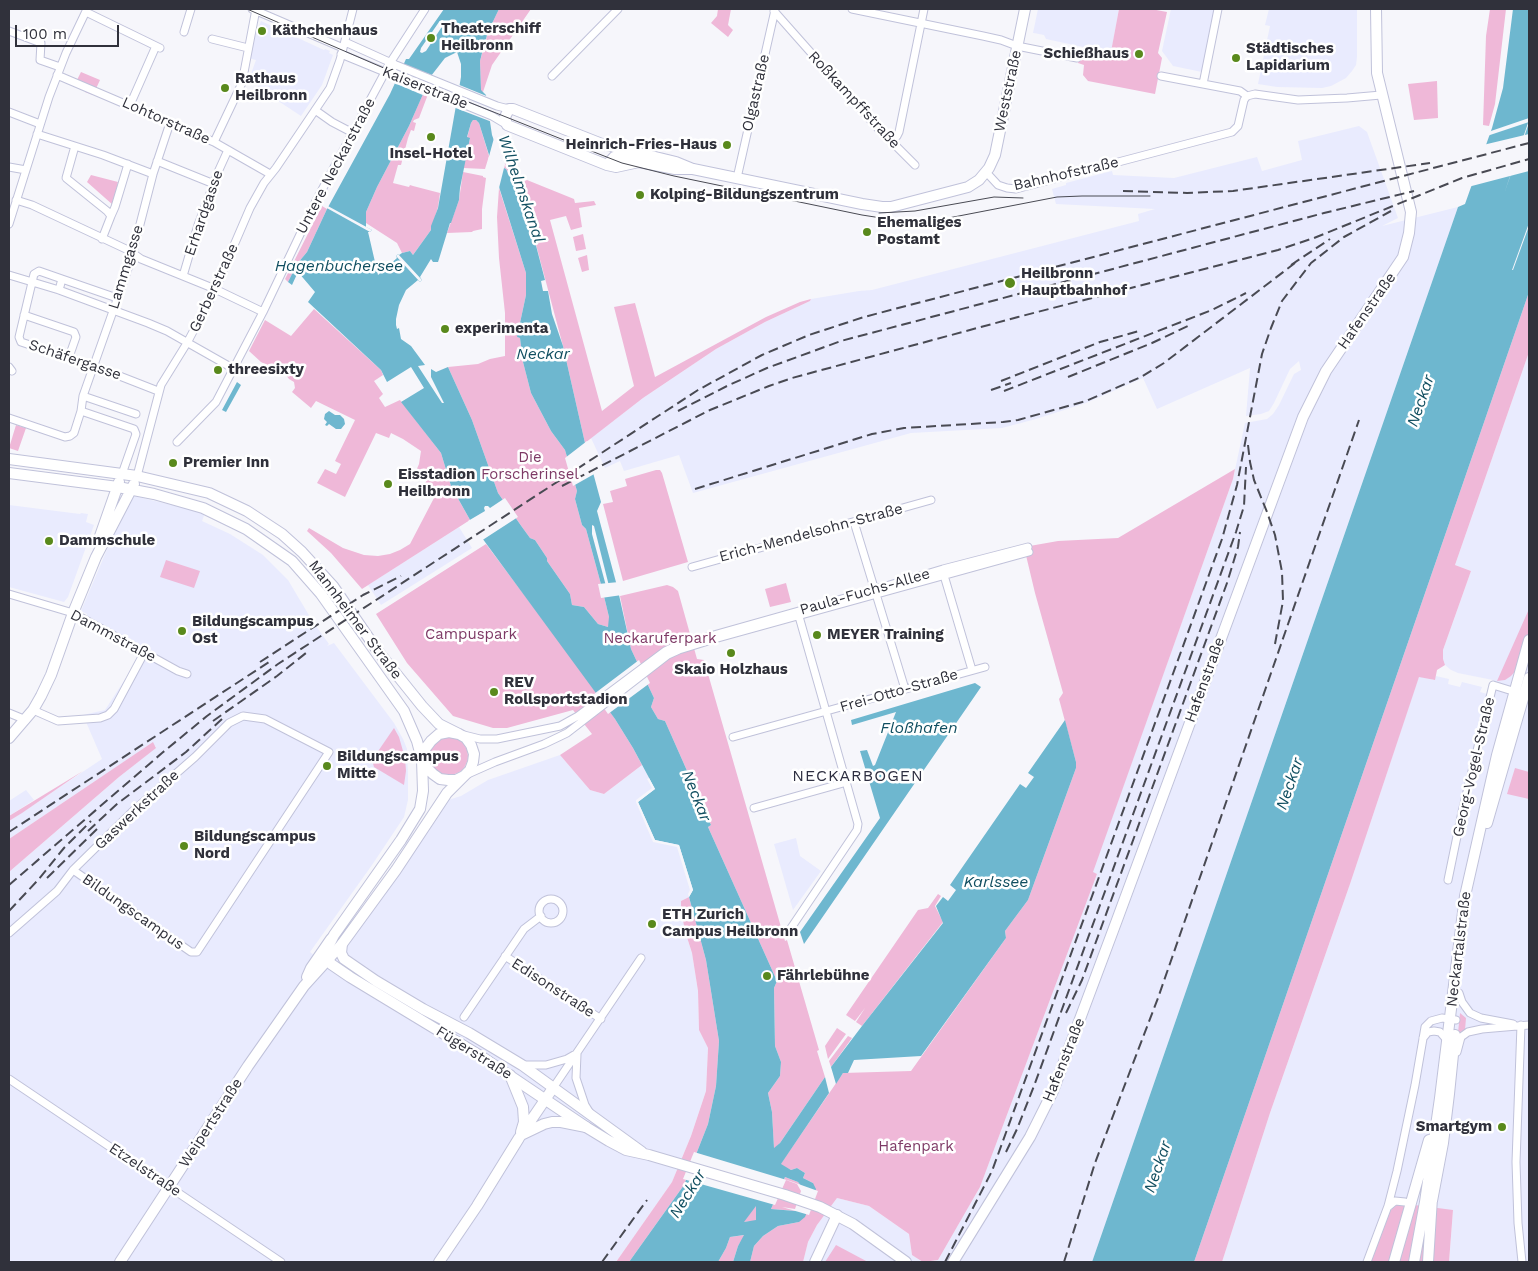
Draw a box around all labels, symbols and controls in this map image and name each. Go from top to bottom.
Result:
scale bar [18,15,121,47]
place label: Theaterschiff Heilbronn [441,20,541,55]
place label: Käthchenhaus [272,22,378,40]
text: 100 m [23,25,67,43]
marker: Käthchenhaus [256,25,268,37]
marker: Theaterschiff Heilbronn [425,32,437,44]
place label: Städtisches Lapidarium [1246,40,1334,75]
place label: Schießhaus [1044,45,1129,63]
street label: Roßkampffstraße [804,48,904,152]
street label: Weststraße [991,48,1025,134]
marker: Schießhaus [1133,48,1145,60]
marker: Städtisches Lapidarium [1230,52,1242,64]
street label: Olgastraße [738,53,774,133]
street label: Kaiserstraße [379,63,471,113]
place label: Rathaus Heilbronn [235,70,307,105]
marker: Rathaus Heilbronn [219,82,231,94]
street label: Lohtorstraße [119,94,213,148]
street label: Untere Neckarstraße [293,95,379,237]
marker: Insel-Hotel [425,131,437,143]
water label: Wilhelmskanal [494,132,548,246]
place label: Heinrich-Fries-Haus [566,136,717,154]
marker: Heinrich-Fries-Haus [721,139,733,151]
place label: Insel-Hotel [389,145,473,163]
street label: Bahnhofstraße [1012,153,1120,195]
street label: Erhardgasse [181,168,227,258]
place label: Kolping-Bildungszentrum [650,186,839,204]
marker: Kolping-Bildungszentrum [634,189,646,201]
place label: Ehemaliges Postamt [877,214,962,249]
street label: Lammgasse [105,223,147,311]
marker: Ehemaliges Postamt [861,226,873,238]
street label: Gerberstraße [186,241,242,335]
water label: Hagenbuchersee [275,256,403,276]
place label: Heilbronn Hauptbahnhof [1021,265,1127,300]
street label: Hafenstraße [1334,269,1400,353]
marker: Heilbronn Hauptbahnhof [1003,276,1017,290]
place label: experimenta [455,320,548,338]
marker: experimenta [439,323,451,335]
street label: Schäfergasse [26,336,124,384]
water label: Neckar [516,344,570,364]
place label: threesixty [228,361,304,379]
marker: threesixty [212,364,224,376]
water label: Neckar [1403,373,1439,429]
park label: Die Forscherinsel [481,449,579,484]
place label: Premier Inn [183,454,269,472]
marker: Premier Inn [167,457,179,469]
place label: Eisstadion Heilbronn [398,466,475,501]
marker: Eisstadion Heilbronn [382,478,394,490]
street label: Erich-Mendelsohn-Straße [717,500,905,566]
place label: Dammschule [59,532,155,550]
marker: Dammschule [43,535,55,547]
street label: Mannheimer Straße [304,557,406,683]
street label: Paula-Fuchs-Allee [798,565,932,619]
street label: Dammstraße [67,606,159,666]
place label: Bildungscampus Ost [192,613,314,648]
marker: Bildungscampus Ost [176,625,188,637]
park label: Campuspark [425,626,517,644]
place label: MEYER Training [827,626,944,644]
marker: MEYER Training [811,629,823,641]
park label: Neckaruferpark [603,630,717,648]
street label: Hafenstraße [1181,635,1229,725]
marker: Skaio Holzhaus [725,647,737,659]
place label: Skaio Holzhaus [674,661,788,679]
street label: Frei-Otto-Straße [838,666,960,716]
place label: REV Rollsportstadion [504,674,628,709]
marker: REV Rollsportstadion [488,686,500,698]
street label: Georg-Vogel-Straße [1449,695,1499,839]
water label: Floßhafen [880,718,958,738]
place label: Bildungscampus Mitte [337,748,459,783]
water label: Neckar [1272,756,1308,812]
marker: Bildungscampus Mitte [321,760,333,772]
street label: Gaswerkstraße [91,766,183,854]
district label: NECKARBOGEN [791,766,925,786]
water label: Neckar [677,768,715,824]
place label: Bildungscampus Nord [194,828,316,863]
marker: Bildungscampus Nord [178,840,190,852]
street label: Bildungscampus [79,870,187,954]
water label: Karlssee [964,872,1028,892]
street label: Neckartalstraße [1443,890,1475,1008]
place label: ETH Zurich Campus Heilbronn [662,906,798,941]
marker: ETH Zurich Campus Heilbronn [646,918,658,930]
street label: Edisonstraße [508,954,598,1022]
place label: Fährlebühne [777,967,869,985]
marker: Fährlebühne [761,970,773,982]
street label: Hafenstraße [1039,1015,1089,1105]
street label: Fügerstraße [432,1022,516,1084]
street label: Weipertstraße [175,1075,247,1171]
place label: Smartgym [1416,1118,1492,1136]
marker: Smartgym [1496,1121,1508,1133]
park label: Hafenpark [878,1138,954,1156]
street label: Etzelstraße [105,1139,185,1201]
water label: Neckar [1140,1139,1176,1195]
water label: Neckar [666,1166,710,1222]

